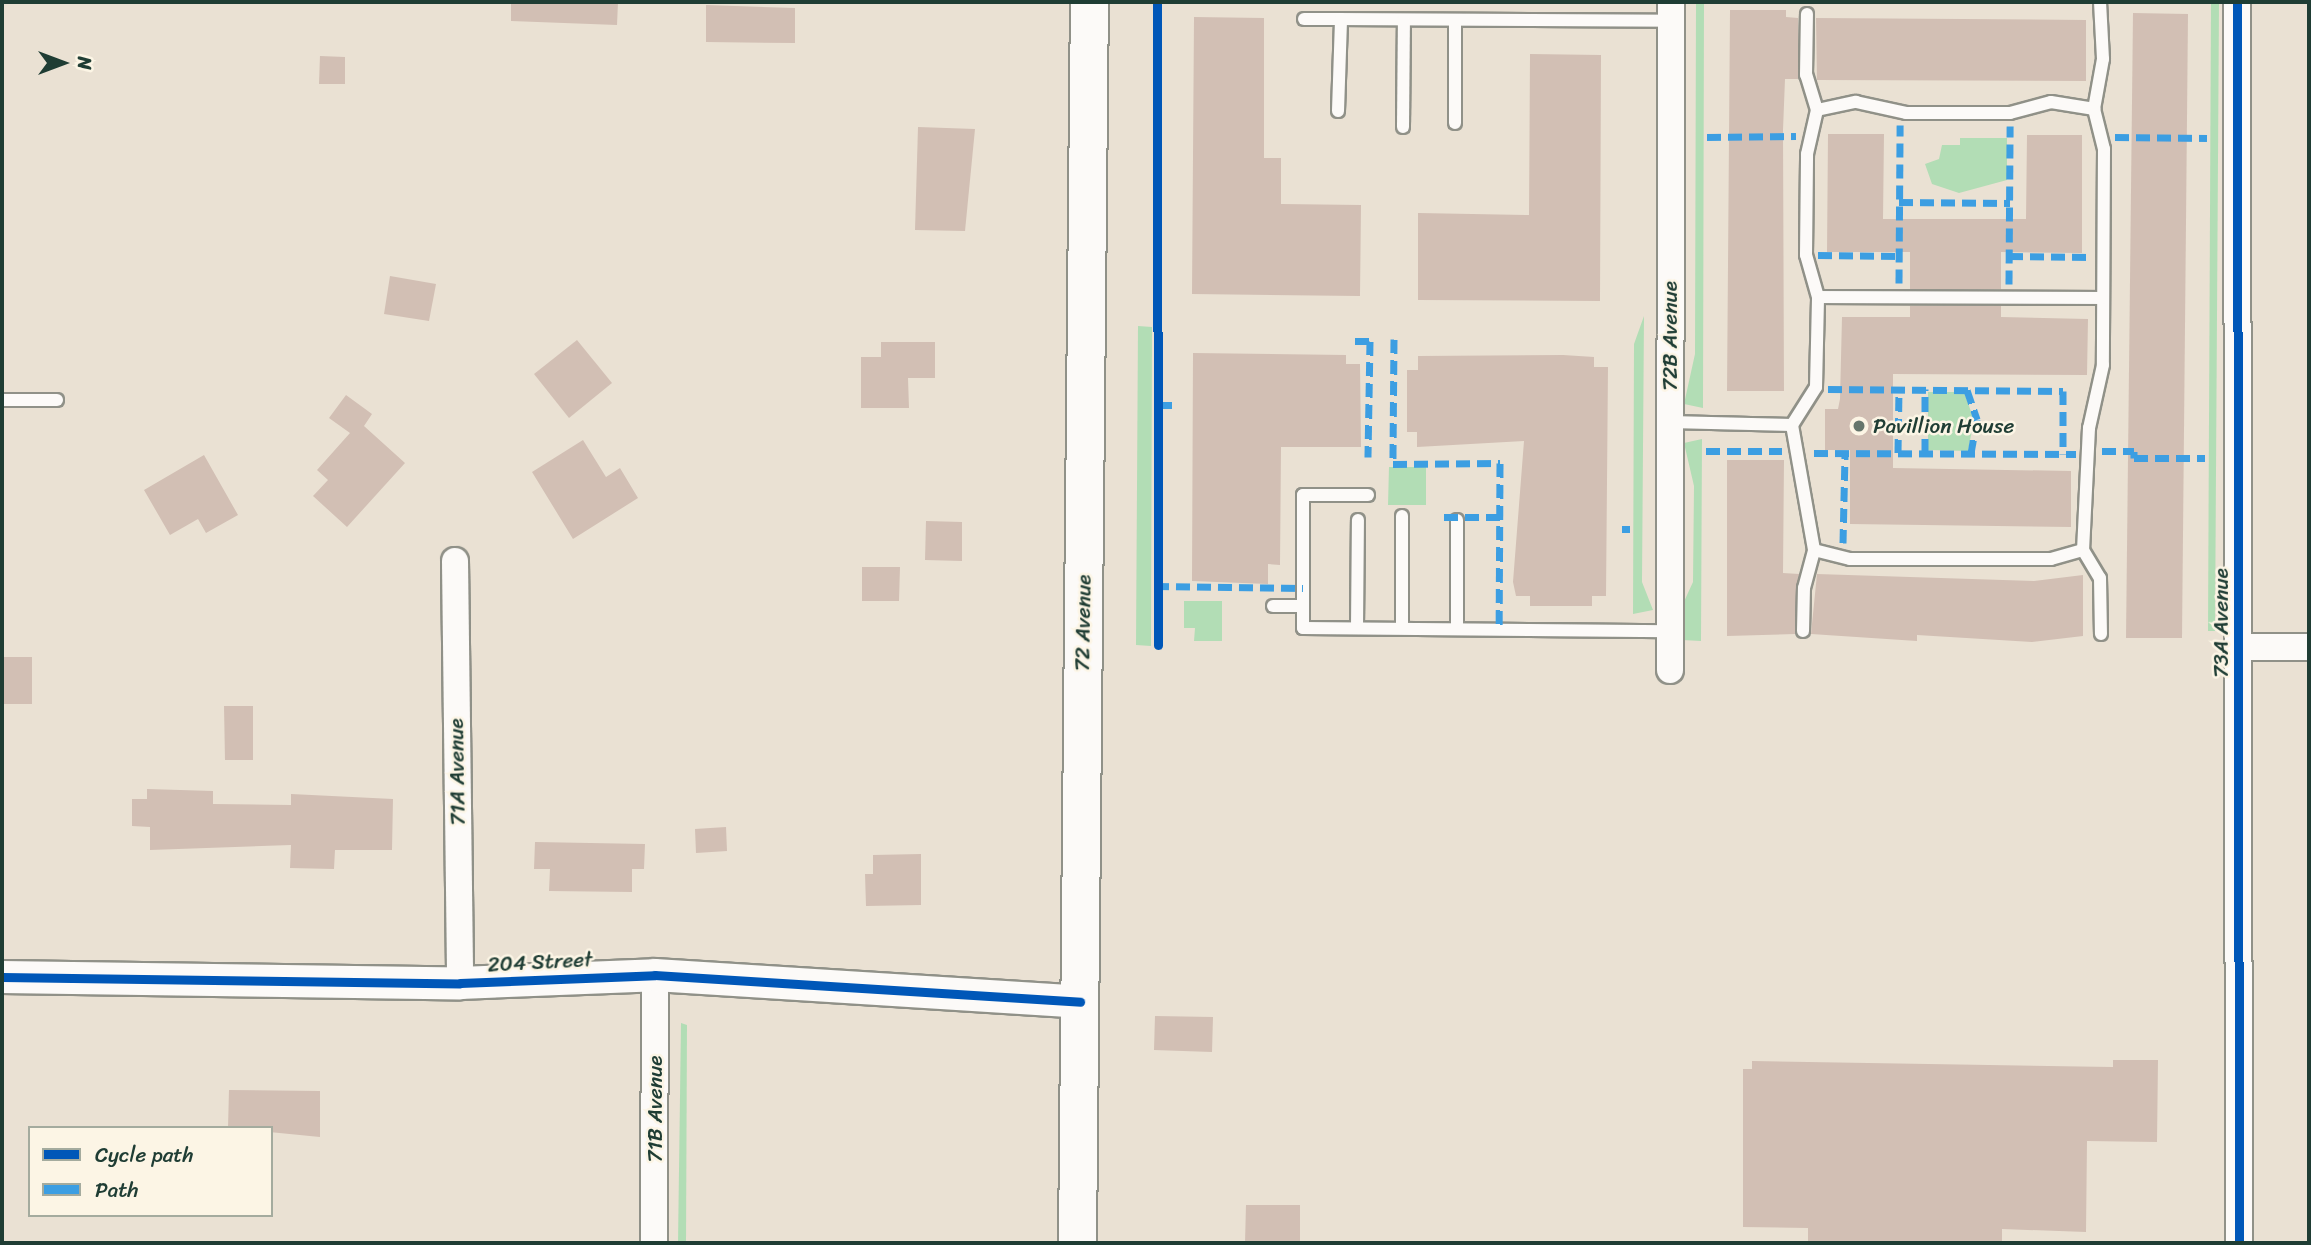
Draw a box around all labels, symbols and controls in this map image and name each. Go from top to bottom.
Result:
north arrow [28,28,98,98]
text: N [68,56,101,70]
street label: 72B Avenue [1657,281,1683,391]
place label: Pavillion House [1873,413,2014,439]
marker: Pavillion House [1851,418,1867,434]
street label: 73A Avenue [2208,568,2234,678]
street label: 72 Avenue [1070,574,1096,672]
street label: 71A Avenue [443,718,471,826]
street label: 204 Street [487,947,593,977]
street label: 71B Avenue [642,1056,668,1162]
legend [28,1126,273,1217]
text: Cycle path [95,1136,194,1174]
text: Path [95,1171,138,1209]

